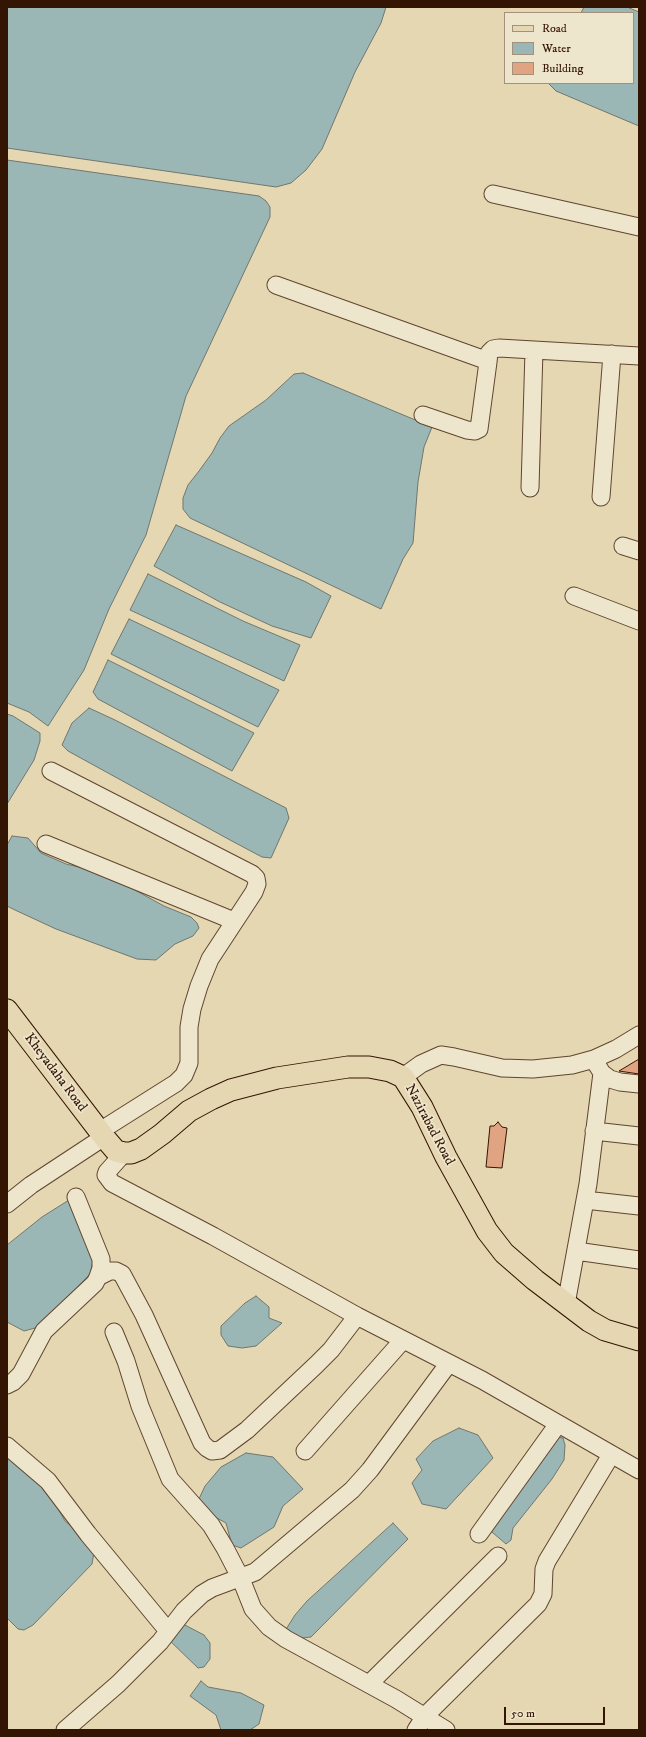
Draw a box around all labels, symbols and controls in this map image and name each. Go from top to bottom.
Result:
legend [504,12,634,84]
text: Road [542,21,567,36]
text: Water [542,41,571,56]
text: Building [542,61,583,76]
street label: Kheyadaha Road [20,1031,90,1115]
street label: Nazirabad Road [401,1082,457,1168]
scale bar [506,1699,607,1725]
text: 50 m [511,1706,535,1721]

